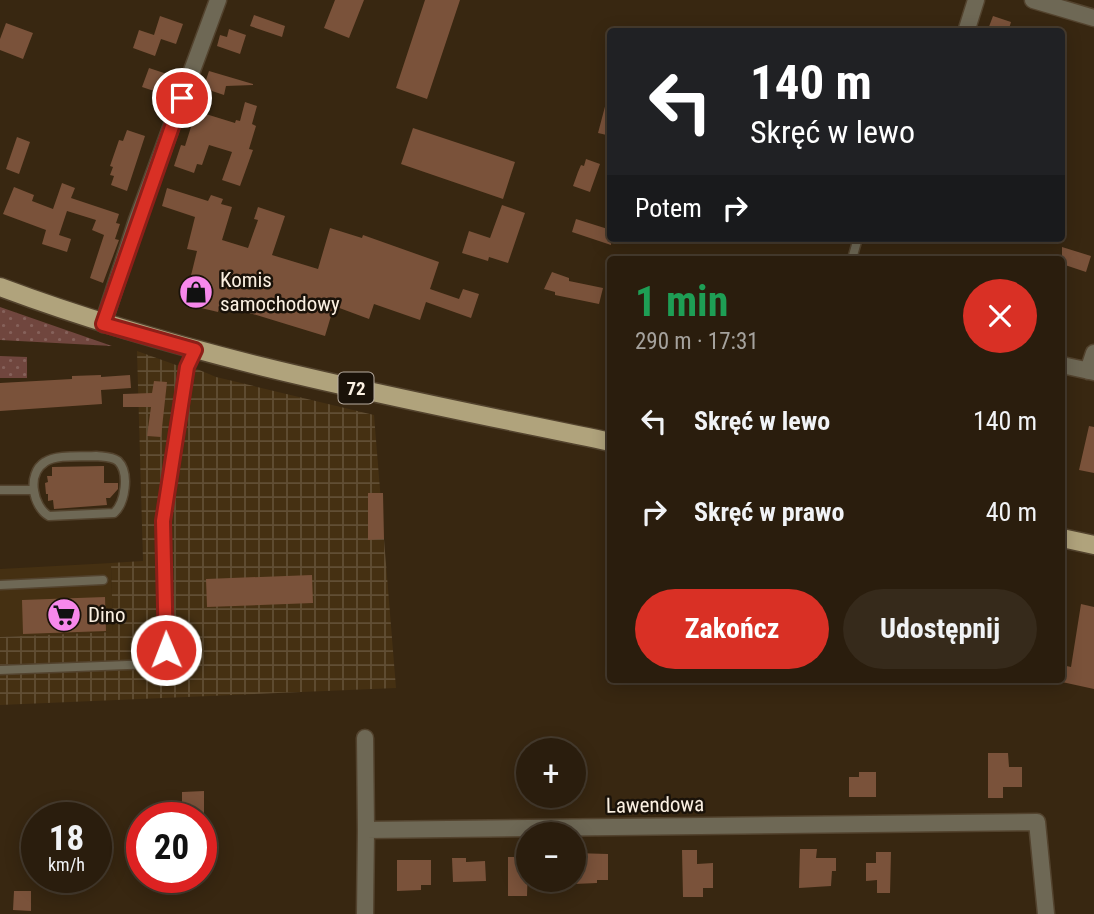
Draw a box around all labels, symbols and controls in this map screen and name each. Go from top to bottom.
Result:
text: 140 m [750,54,872,111]
icon: left [635,56,726,147]
pin [152,68,212,128]
icon: arrive [163,79,201,117]
text: Skręć w lewo [750,113,915,151]
icon: right [716,189,754,227]
text: Potem [635,193,702,223]
place label: Komis samochodowy [220,268,340,316]
shop icon: Komis samochodowy [177,273,215,311]
text: 1 min [635,277,728,326]
button: close [963,279,1037,353]
text: 290 m · 17:31 [635,328,759,355]
road number: 72 [338,372,374,404]
icon: left [635,402,673,440]
text: Skręć w lewo [694,406,830,436]
text: 140 m [973,406,1037,436]
icon: right [635,493,673,531]
text: Skręć w prawo [694,497,844,527]
text: 40 m [986,497,1037,527]
button: Zakończ [635,589,829,669]
button: Udostępnij [843,589,1037,669]
supermarket icon: Dino [45,596,83,634]
place label: Dino [88,603,126,627]
position arrow [129,613,203,687]
map controls [516,738,586,892]
button: + [516,738,586,808]
street label: Lawendowa [606,792,704,818]
speed limit sign: 20 [126,802,217,893]
text: 18 [49,818,84,859]
button: − [516,822,586,892]
text: km/h [48,854,85,875]

